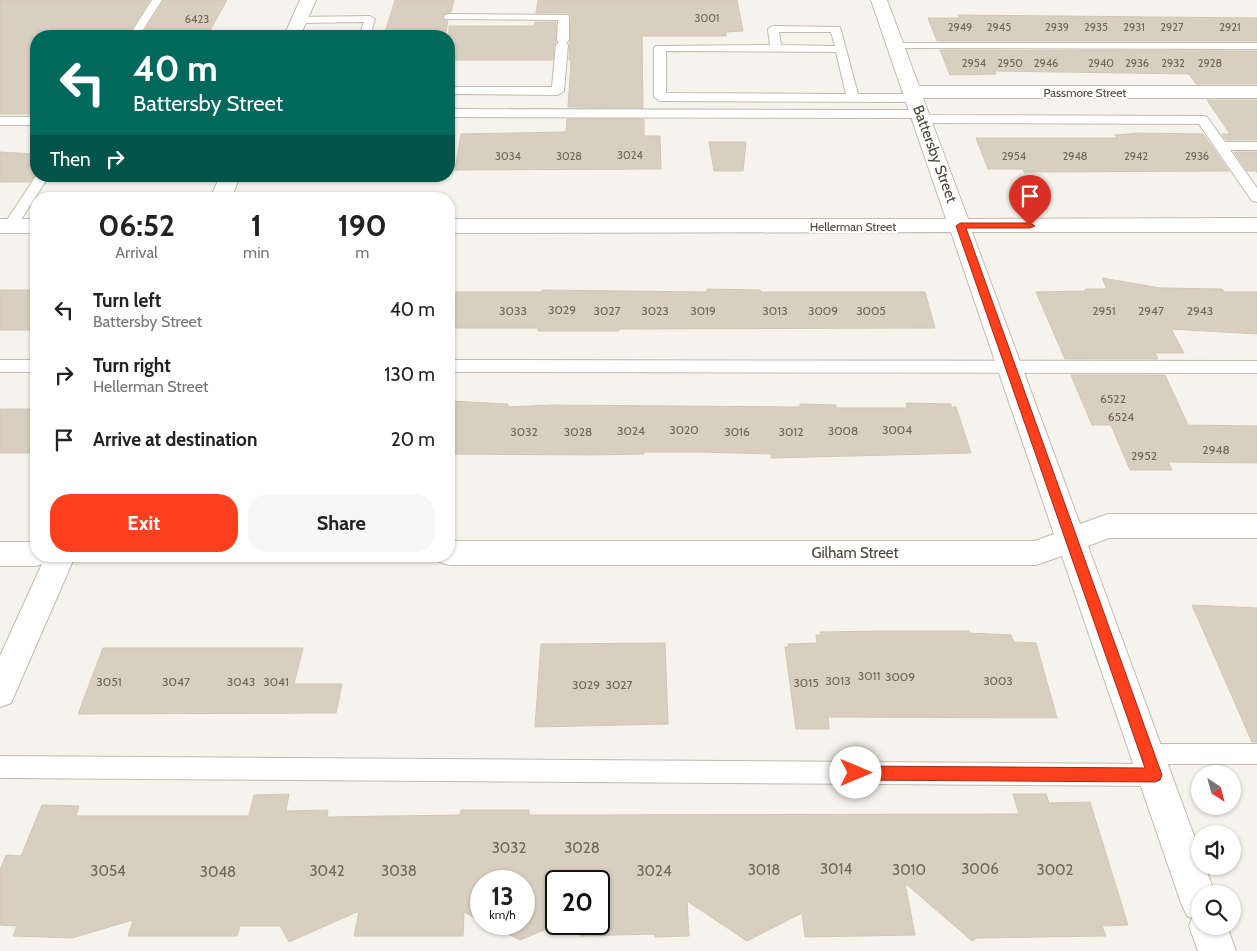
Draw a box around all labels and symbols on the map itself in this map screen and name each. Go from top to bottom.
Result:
house number: 3001 [695,11,719,25]
house number: 6423 [185,12,209,26]
house number: 2949 [948,20,972,34]
house number: 2945 [987,20,1011,34]
house number: 2939 [1045,20,1069,34]
house number: 2935 [1084,20,1108,34]
house number: 2931 [1123,20,1145,34]
house number: 2927 [1160,20,1184,34]
house number: 2921 [1219,20,1241,34]
house number: 2954 [962,56,987,70]
house number: 2950 [997,56,1023,70]
house number: 2946 [1034,56,1058,70]
house number: 2940 [1088,56,1114,70]
house number: 2936 [1125,56,1149,70]
house number: 2932 [1161,56,1185,70]
house number: 2928 [1198,56,1222,70]
street label: Passmore Street [1044,85,1126,100]
street label: Battersby Street [909,103,961,205]
house number: 3024 [617,148,644,162]
house number: 3034 [495,149,522,163]
house number: 3028 [556,149,582,163]
house number: 2954 [1002,149,1027,163]
house number: 2948 [1062,149,1088,163]
house number: 2942 [1124,149,1148,163]
house number: 2936 [1185,149,1209,163]
pin [1009,175,1051,226]
street label: Hellerman Street [810,219,896,234]
house number: 3029 [548,302,576,317]
house number: 3033 [499,303,527,318]
house number: 3027 [593,303,621,318]
house number: 3023 [641,303,669,318]
house number: 3019 [690,303,716,318]
house number: 3013 [762,303,788,318]
house number: 3009 [808,303,838,318]
house number: 3005 [856,303,886,318]
house number: 2951 [1092,303,1116,318]
house number: 2947 [1138,303,1164,318]
house number: 2943 [1187,303,1213,318]
house number: 6522 [1100,391,1126,406]
house number: 6524 [1108,409,1134,424]
house number: 3020 [669,422,699,437]
house number: 3004 [882,422,912,437]
house number: 3024 [617,423,645,438]
house number: 3008 [828,423,858,438]
house number: 3032 [510,424,538,439]
house number: 3028 [564,424,592,439]
house number: 3016 [724,424,750,439]
house number: 3012 [778,424,804,439]
house number: 2948 [1202,442,1230,457]
house number: 2952 [1131,448,1157,463]
street label: Gilham Street [811,544,899,562]
house number: 3011 [858,668,880,683]
house number: 3009 [885,669,915,684]
house number: 3013 [825,673,851,688]
house number: 3003 [983,673,1013,688]
house number: 3051 [96,674,122,689]
house number: 3047 [162,674,190,689]
house number: 3043 [227,674,255,689]
house number: 3041 [263,674,289,689]
house number: 3015 [793,675,819,690]
house number: 3029 [572,677,600,692]
house number: 3027 [605,677,633,692]
position arrow [829,746,881,798]
north arrow [1191,765,1241,815]
house number: 3032 [492,839,526,857]
house number: 3028 [564,839,600,857]
house number: 3014 [820,860,852,878]
house number: 3006 [961,860,999,878]
house number: 3018 [748,861,780,879]
house number: 3010 [892,861,926,879]
house number: 3002 [1037,861,1074,879]
house number: 3054 [90,862,126,880]
house number: 3042 [309,862,345,880]
house number: 3038 [381,862,417,880]
house number: 3024 [636,862,672,880]
house number: 3048 [200,863,236,881]
speed limit sign: 20 [545,870,610,935]

